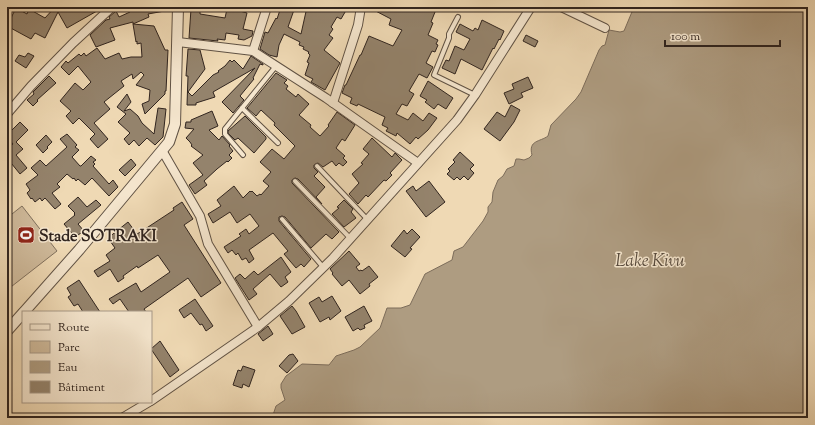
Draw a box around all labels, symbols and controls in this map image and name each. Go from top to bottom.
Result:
scale bar [665,22,780,48]
text: 100 m [671,28,700,46]
sports icon: Stade SOTRAKI [16,225,36,245]
place label: Stade SOTRAKI [39,226,157,249]
water label: Lake Kivu [615,250,685,274]
legend [22,311,152,403]
text: Route [58,319,90,337]
text: Parc [58,339,80,357]
text: Eau [58,359,78,377]
text: Bâtiment [58,379,105,397]

